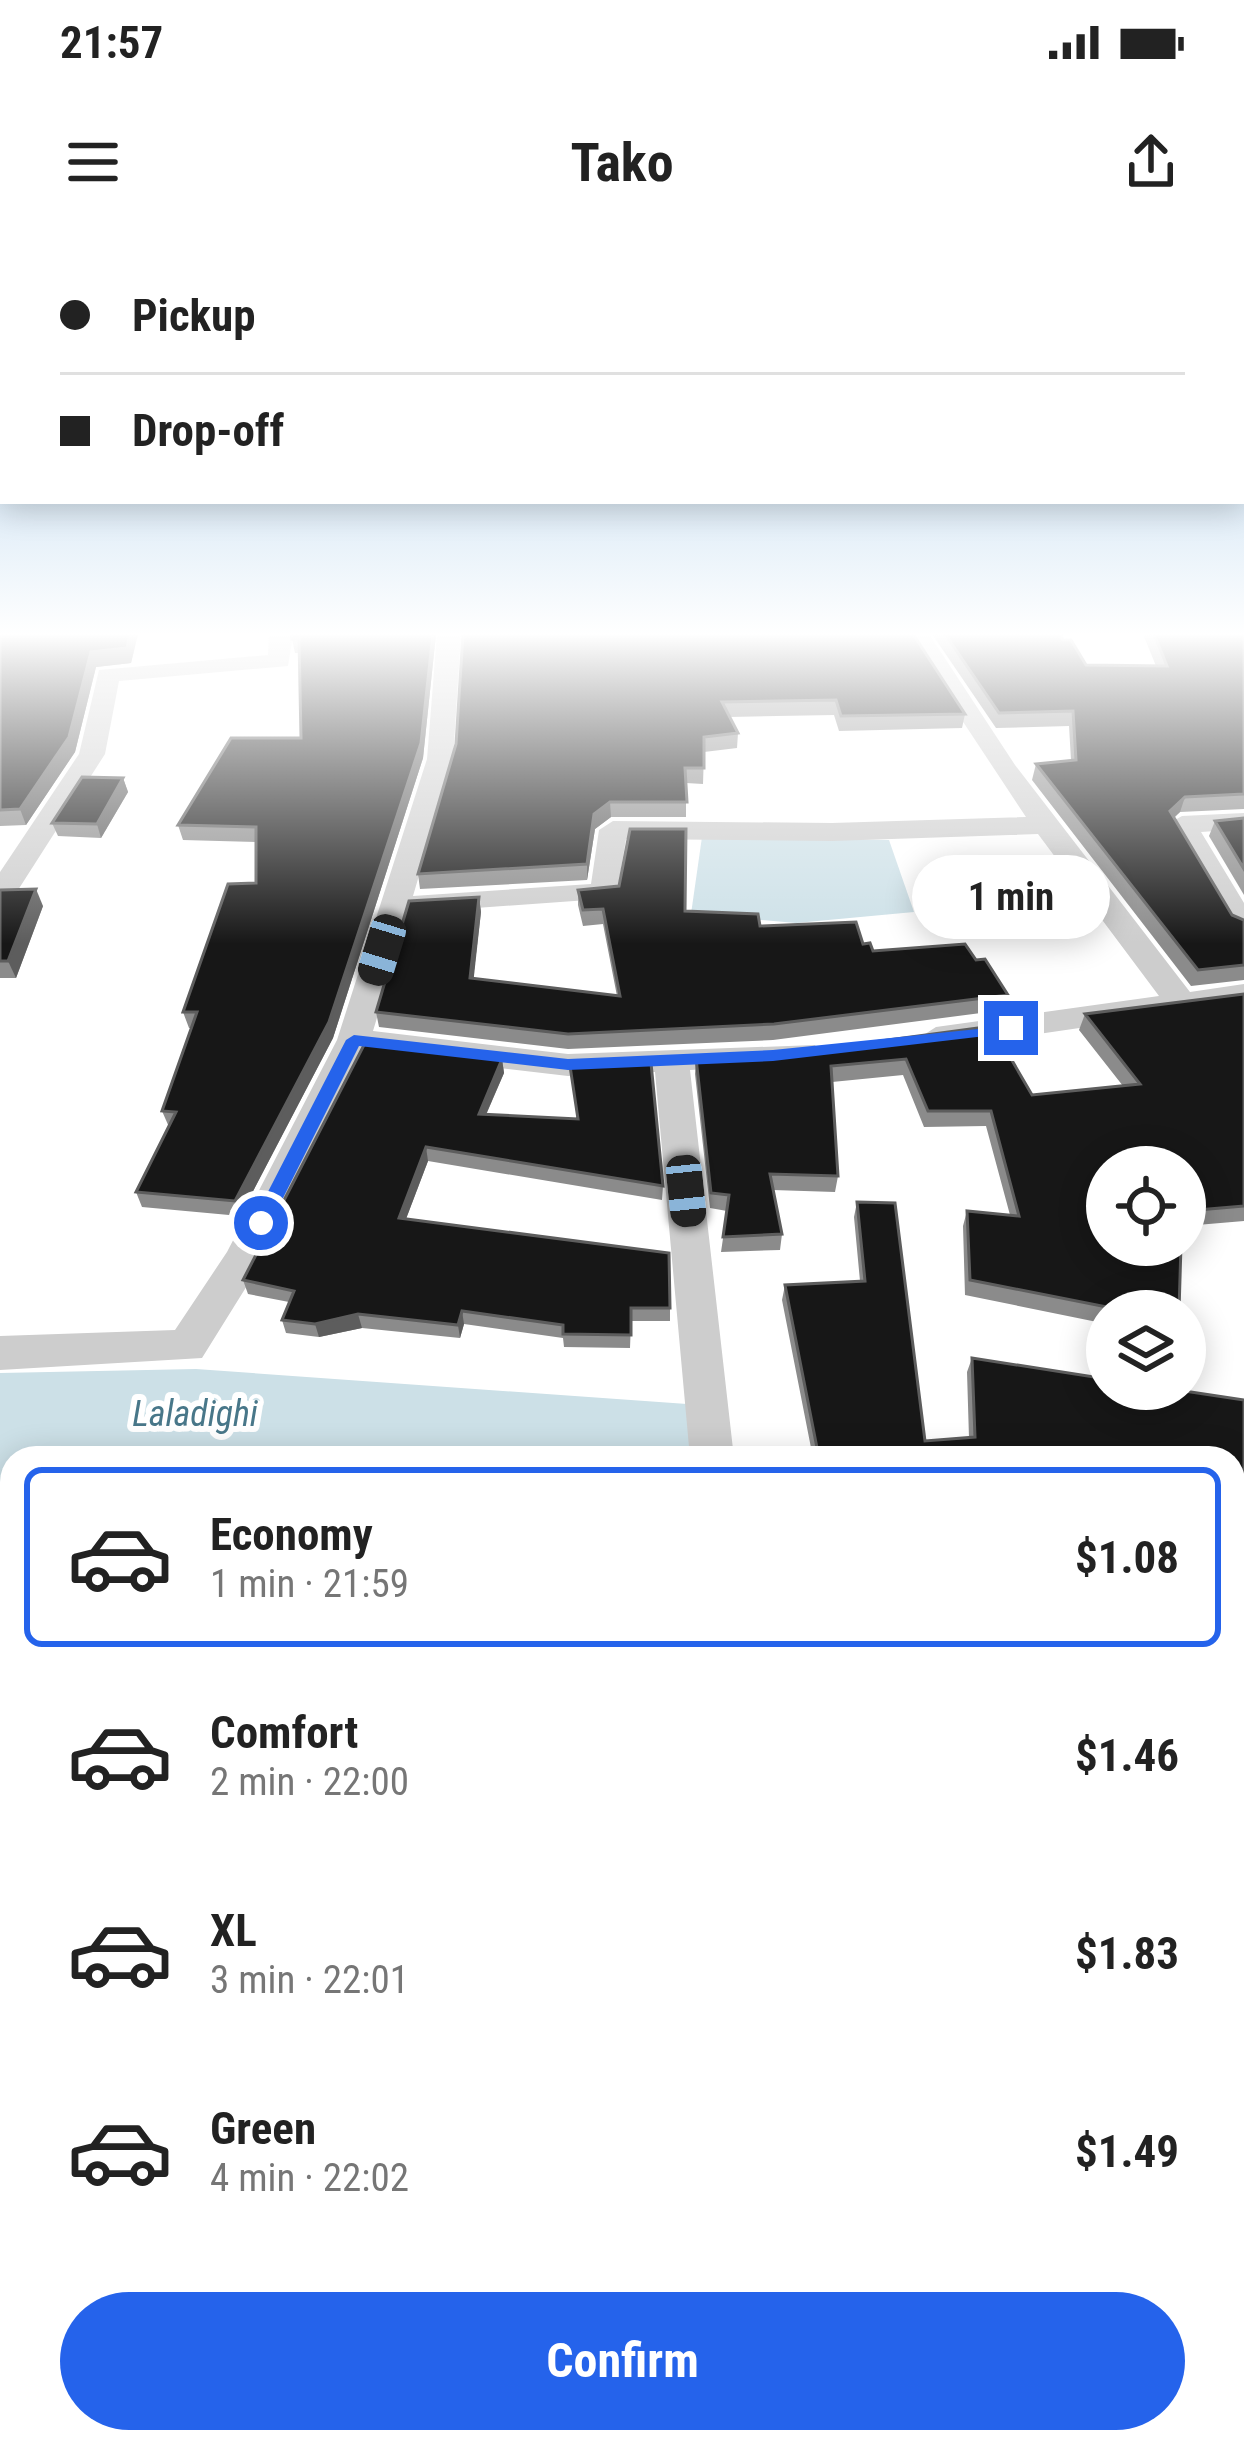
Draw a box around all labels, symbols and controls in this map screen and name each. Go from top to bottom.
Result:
text: 21:57 [60,16,163,69]
icon: menu [60,129,126,195]
icon: share [1118,129,1184,195]
text: Tako [570,131,674,194]
text: Pickup [132,289,256,342]
text: Drop-off [132,404,284,457]
callout: 1 min [912,854,1110,938]
text: 1 min [968,874,1054,920]
car [354,910,410,990]
route end [984,1001,1038,1055]
map controls [1086,1146,1206,1410]
button: locate [1086,1146,1206,1266]
car [664,1153,708,1229]
route start [234,1196,288,1250]
button: layers [1086,1290,1206,1410]
water label: Laladighi [132,1393,259,1435]
icon: car [66,1503,174,1611]
text: Economy [210,1508,373,1561]
text: $1.08 [1075,1531,1179,1584]
text: 1 min · 21:59 [210,1561,409,1607]
icon: car [66,1701,174,1809]
text: Comfort [210,1706,358,1759]
text: $1.46 [1075,1729,1179,1782]
text: 2 min · 22:00 [210,1759,409,1805]
icon: car [66,1899,174,2007]
text: XL [210,1904,257,1957]
text: $1.83 [1075,1927,1179,1980]
text: 3 min · 22:01 [210,1957,409,2003]
icon: car [66,2097,174,2205]
text: Green [210,2102,316,2155]
text: $1.49 [1075,2125,1179,2178]
text: 4 min · 22:02 [210,2155,409,2201]
button: Confirm [60,2292,1185,2430]

